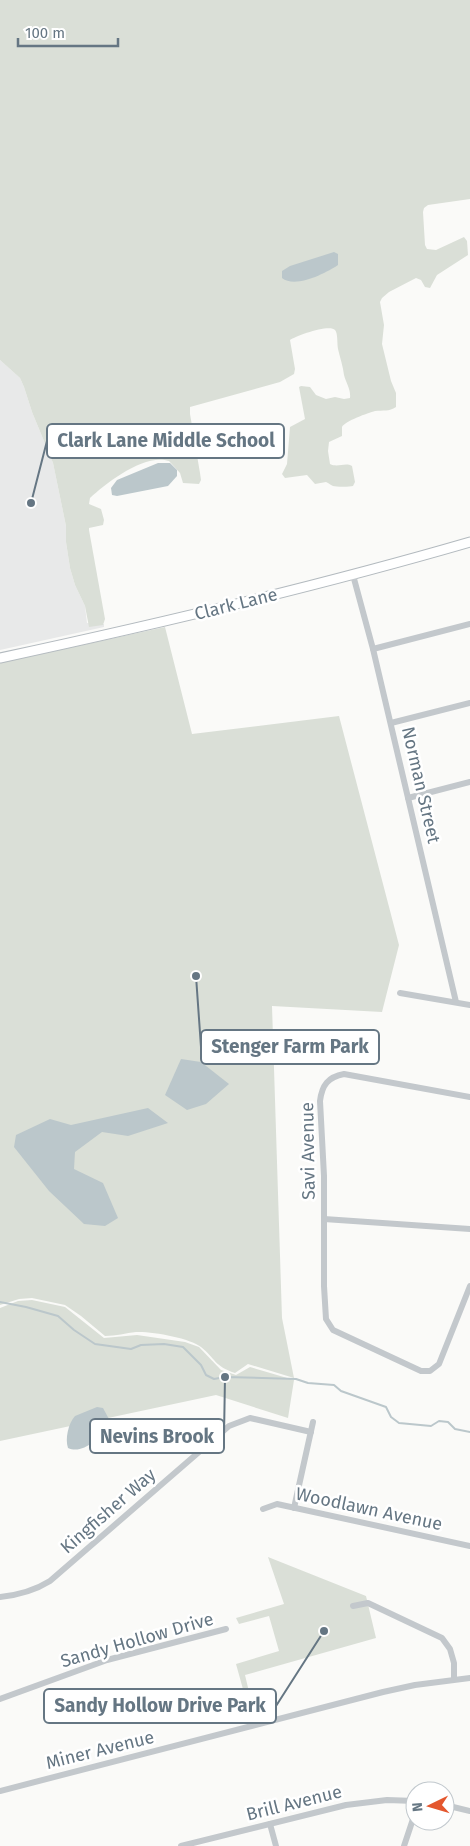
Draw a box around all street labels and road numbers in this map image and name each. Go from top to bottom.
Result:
street label: Clark Lane [192,583,280,625]
street label: Norman Street [397,724,445,846]
street label: Savi Avenue [296,1102,320,1200]
street label: Kingfisher Way [56,1464,160,1558]
street label: Woodlawn Avenue [294,1483,444,1535]
street label: Sandy Hollow Drive [58,1608,216,1672]
street label: Miner Avenue [44,1726,156,1774]
street label: Brill Avenue [244,1780,344,1826]

